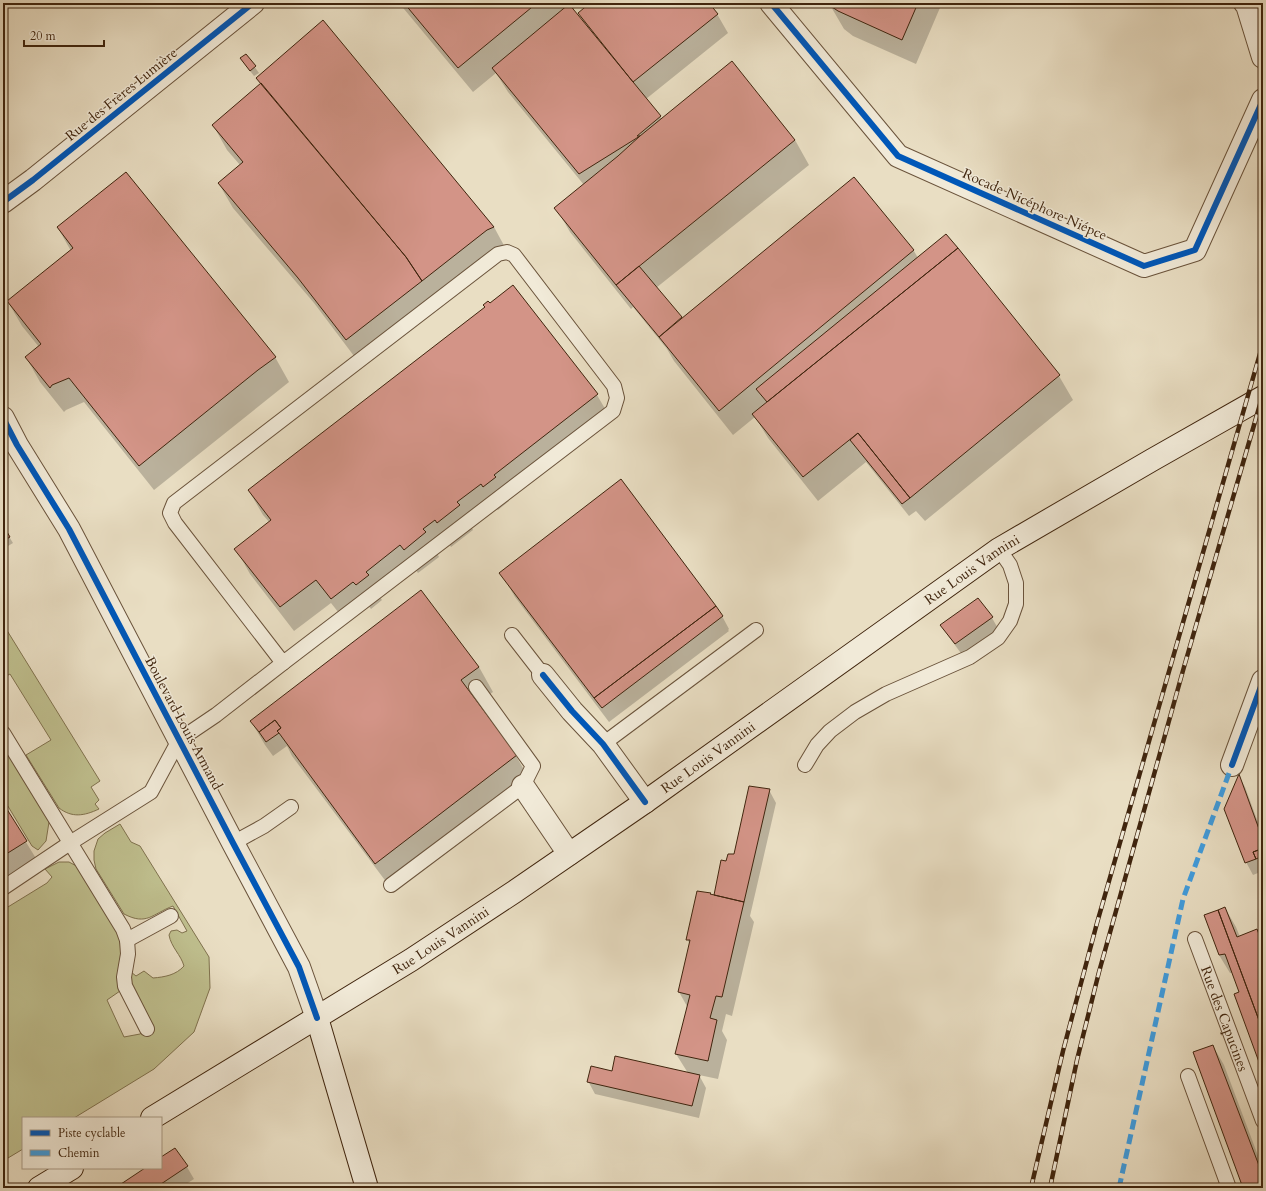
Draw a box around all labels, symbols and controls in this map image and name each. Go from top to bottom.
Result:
scale bar [24,22,104,48]
text: 20 m [30,28,57,44]
street label: Rue des Frères Lumière [61,43,181,145]
street label: Rocade Nicéphore Niépce [960,164,1110,245]
street label: Rue Louis Vannini [921,530,1023,609]
street label: Boulevard Louis Armand [140,653,227,794]
street label: Rue Louis Vannini [657,717,759,798]
street label: Rue Louis Vannini [389,902,493,979]
street label: Rue des Capucines [1196,963,1253,1074]
legend [22,1117,162,1169]
text: Piste cyclable [58,1125,125,1141]
text: Chemin [58,1145,100,1161]

